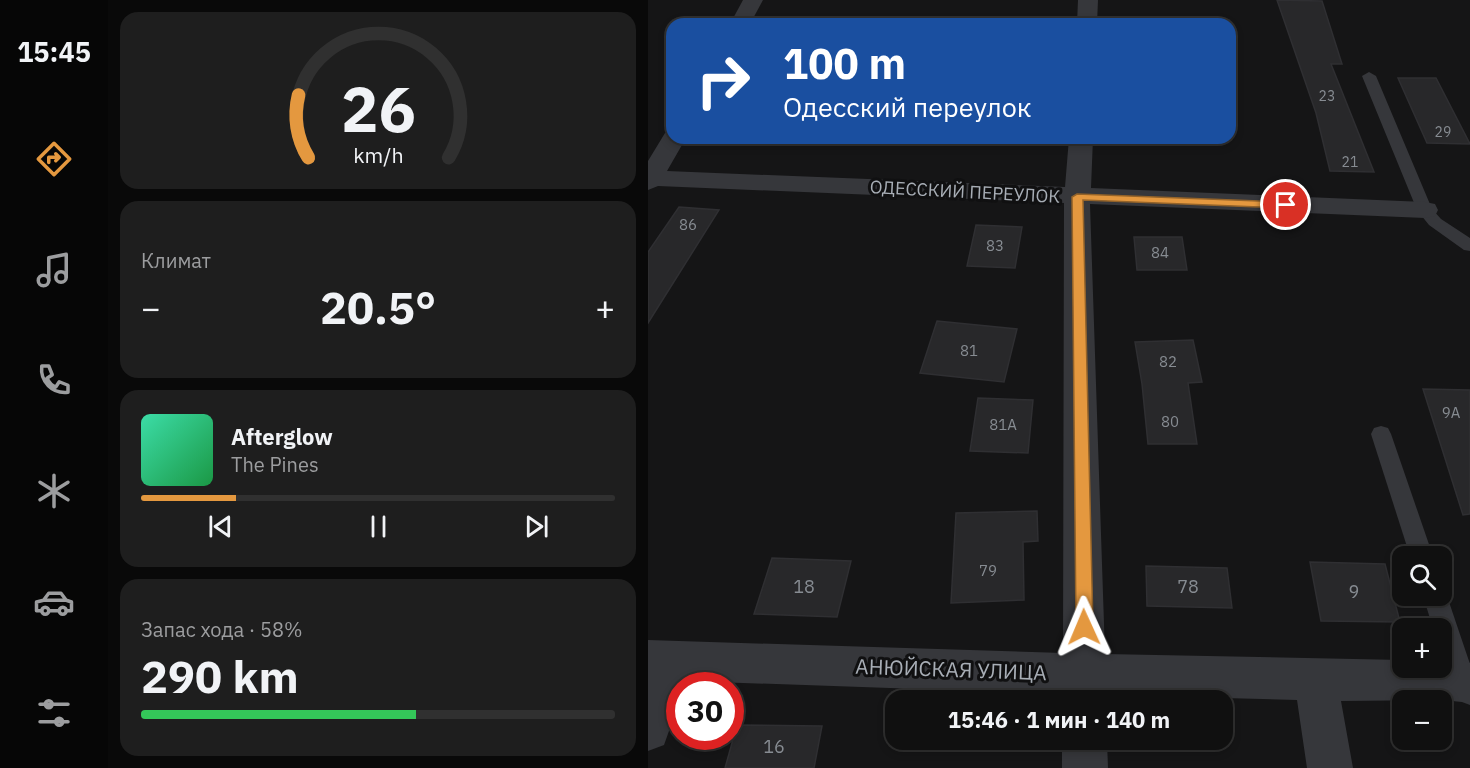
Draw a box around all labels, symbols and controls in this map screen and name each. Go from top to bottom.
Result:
text: 15:45 [17,34,91,69]
text: 100 m [783,36,906,91]
icon: right [684,42,762,120]
text: 26 [341,68,415,149]
house number: 23 [1319,87,1335,105]
text: Одесский переулок [783,89,1032,124]
house number: 29 [1435,123,1451,141]
icon: directions [33,138,75,180]
text: km/h [353,141,403,169]
house number: 21 [1342,153,1358,171]
street label: ОДЕССКИЙ ПЕРЕУЛОК [869,175,1061,208]
pin [1260,179,1311,230]
icon: arrive [1269,188,1302,221]
house number: 86 [679,215,697,234]
house number: 83 [986,236,1004,255]
house number: 84 [1151,243,1169,262]
text: Климат [141,247,211,274]
icon: music [33,249,75,291]
text: 20.5° [320,278,436,336]
text: − [141,286,161,329]
text: + [595,286,615,329]
house number: 81 [960,341,978,360]
house number: 82 [1159,352,1177,371]
icon: phone [33,359,75,401]
house number: 9А [1442,403,1461,422]
house number: 80 [1161,412,1179,431]
house number: 81А [989,415,1017,434]
text: Afterglow [231,422,333,451]
text: The Pines [231,451,319,478]
icon: climate [33,470,75,512]
icon: previous [204,510,237,543]
icon: pause [362,510,395,543]
icon: next [520,510,553,543]
map controls [1392,546,1452,750]
button: search [1392,546,1452,606]
house number: 79 [979,561,997,580]
house number: 18 [793,575,815,598]
house number: 78 [1177,575,1199,598]
house number: 9 [1349,580,1359,603]
icon: car [33,581,75,623]
position arrow [1052,595,1116,659]
text: Запас хода · 58% [141,616,303,643]
button: + [1392,618,1452,678]
text: 290 km [141,647,299,705]
street label: АНЮЙСКАЯ УЛИЦА [855,652,1047,686]
speed limit sign: 30 [666,672,744,750]
button: − [1392,690,1452,750]
icon: filters [33,692,75,734]
text: 15:46 · 1 мин · 140 m [948,705,1170,734]
house number: 16 [763,735,785,758]

